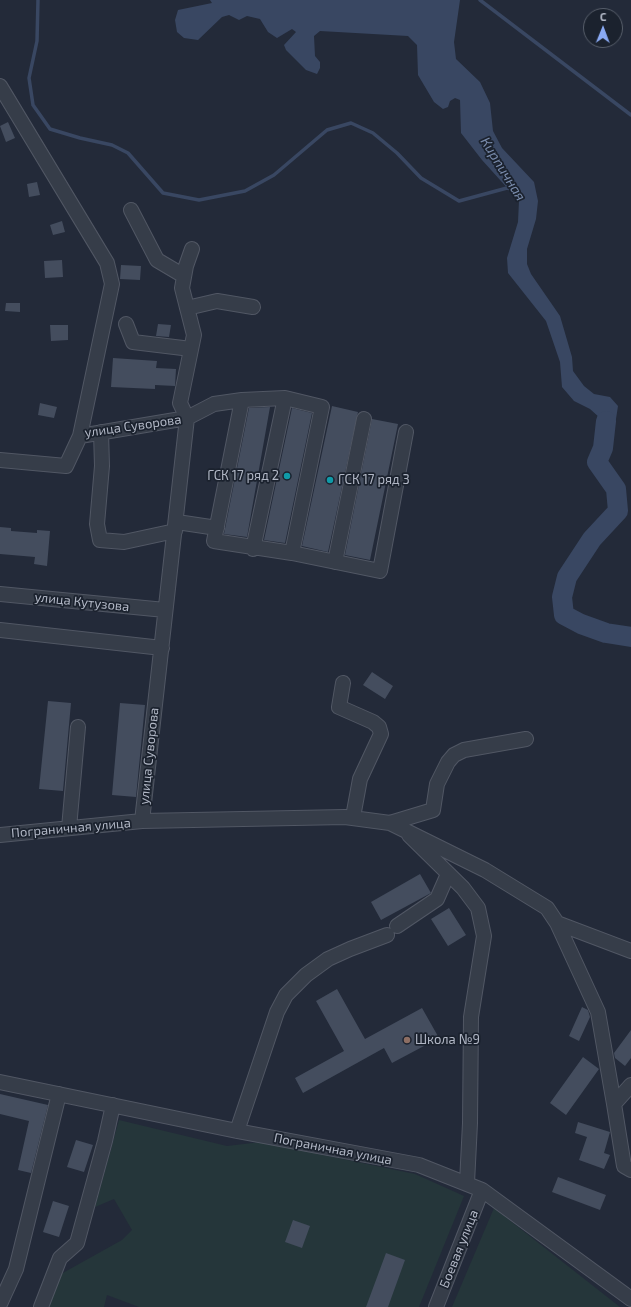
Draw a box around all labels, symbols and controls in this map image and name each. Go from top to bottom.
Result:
north arrow [583,8,623,48]
text: С [600,10,607,23]
water label: Кирпичная [477,134,529,204]
street label: улица Суворова [84,411,182,441]
place label: ГСК 17 ряд 2 [207,468,279,484]
marker: ГСК 17 ряд 2 [282,471,292,481]
place label: ГСК 17 ряд 3 [338,472,410,488]
marker: ГСК 17 ряд 3 [325,475,335,485]
street label: улица Кутузова [34,589,130,615]
street label: улица Суворова [136,707,162,805]
street label: Пограничная улица [11,815,131,841]
place label: Школа №9 [415,1032,480,1048]
marker: Школа №9 [402,1035,412,1045]
street label: Пограничная улица [273,1130,393,1168]
street label: Боевая улица [436,1208,482,1290]

